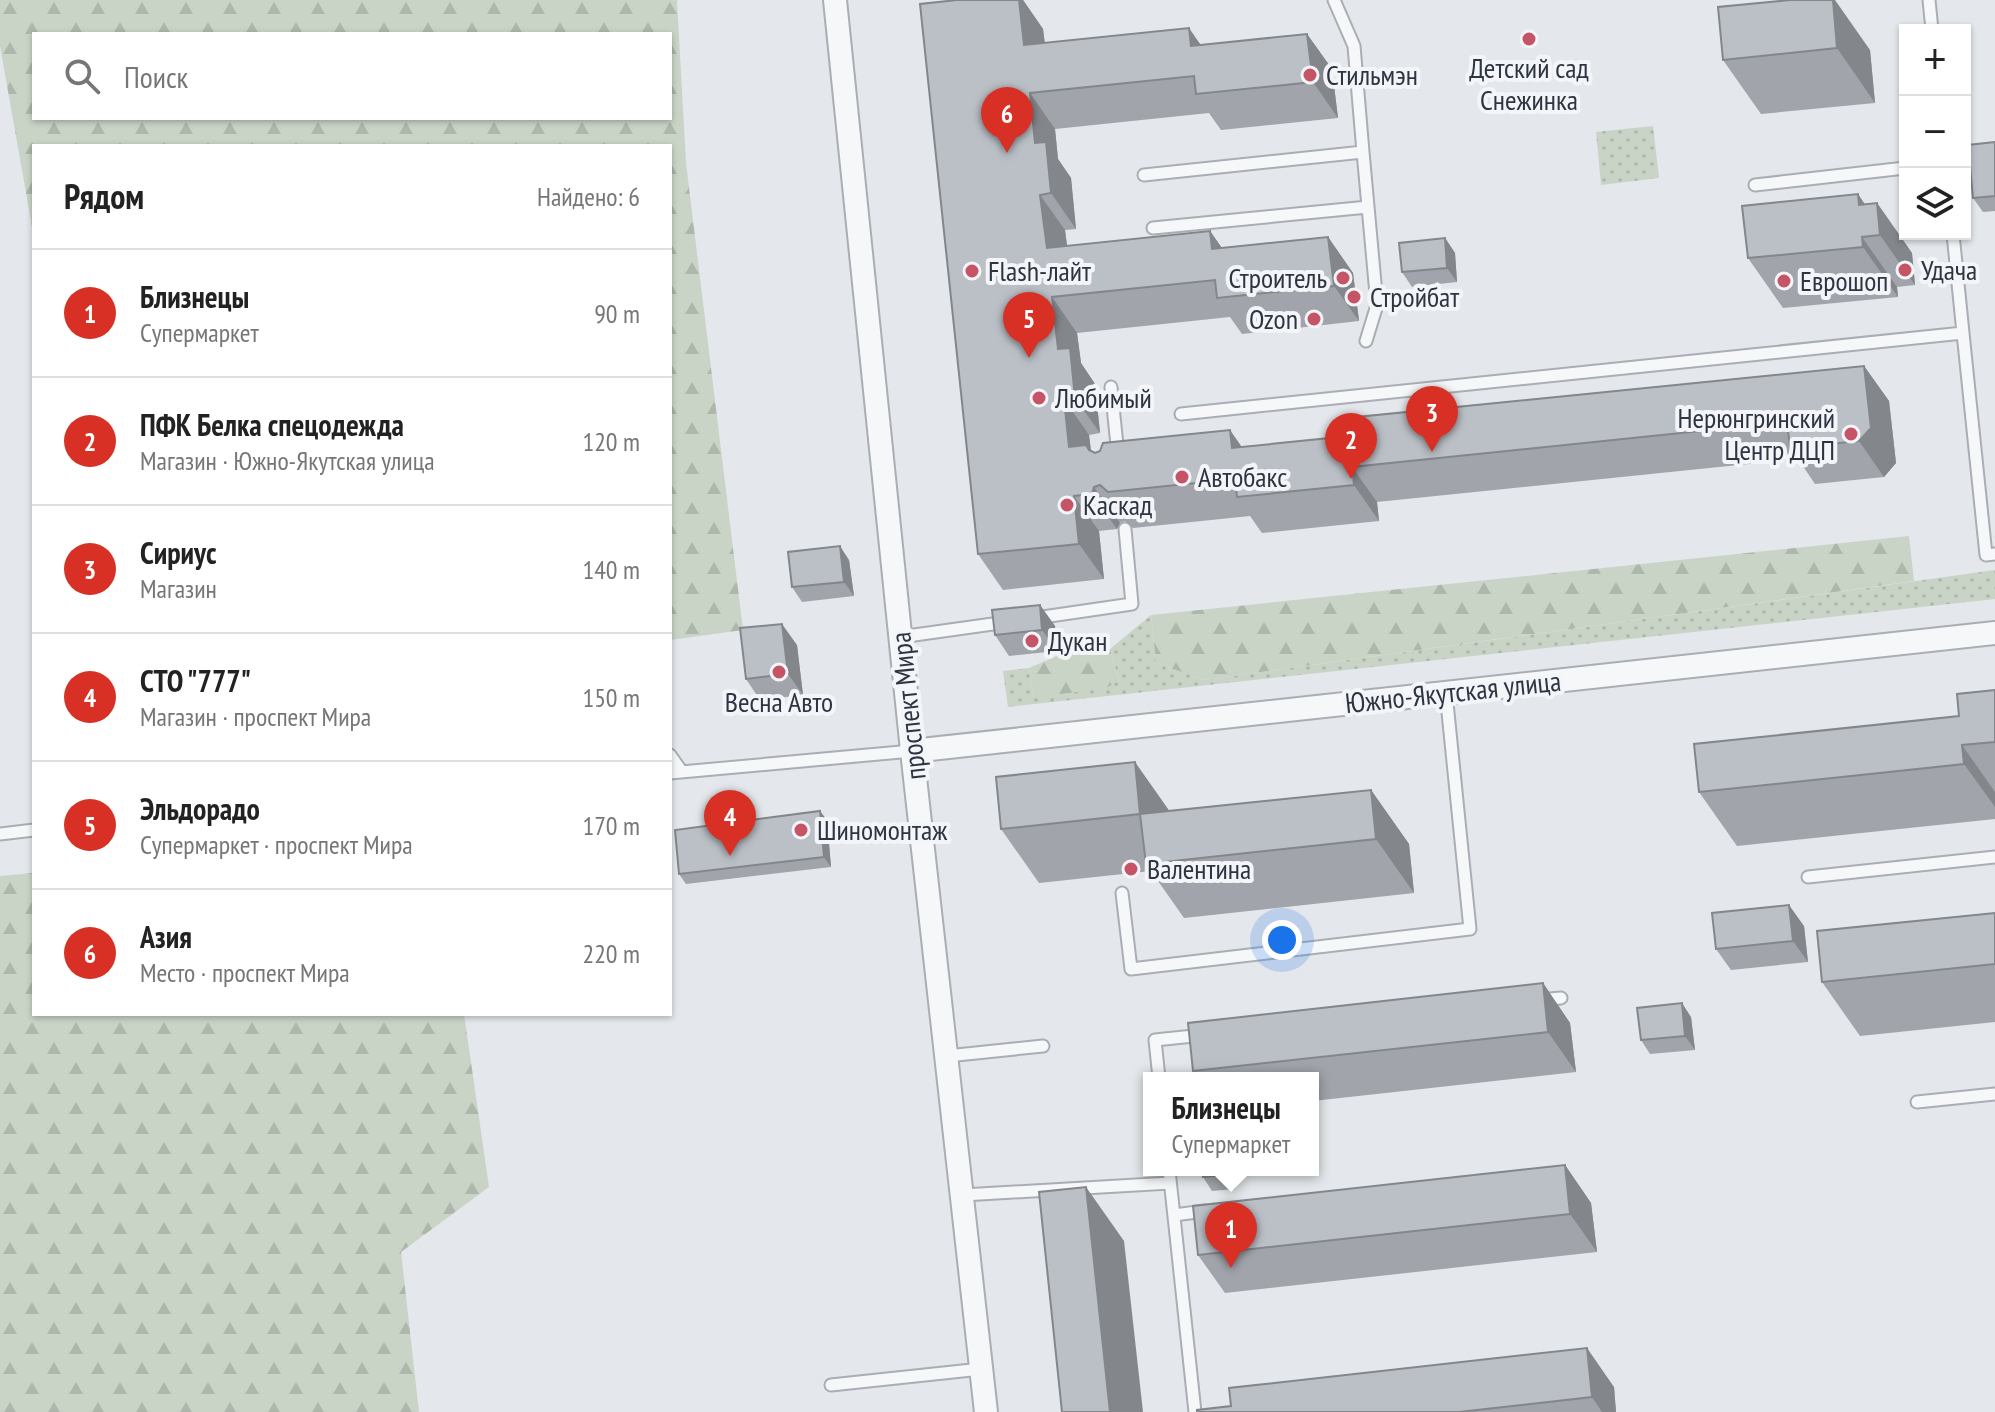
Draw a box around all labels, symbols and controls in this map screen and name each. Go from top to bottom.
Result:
map controls [1899,24,1971,240]
button: + [1899,24,1971,96]
marker: Детский сад Снежинка [1520,30,1538,48]
search box [32,32,672,120]
place label: Детский сад Снежинка [1469,49,1589,118]
icon: search [60,54,104,98]
place label: Стильмэн [1326,56,1418,93]
text: Поиск [124,57,188,96]
marker: Стильмэн [1301,66,1319,84]
pin: 6 [981,87,1033,153]
button: − [1899,96,1971,168]
button: layers [1899,168,1971,240]
text: Рядом [64,174,144,218]
text: Найдено: 6 [537,180,640,213]
place label: Удача [1921,251,1977,288]
place label: Flash-лайт [988,252,1091,289]
place label: Строитель [1228,259,1327,296]
marker: Удача [1896,261,1914,279]
marker: Flash-лайт [963,262,981,280]
place label: Еврошоп [1800,262,1888,299]
marker: Строитель [1334,269,1352,287]
marker: Еврошоп [1775,272,1793,290]
text: Близнецы [140,277,249,316]
place label: Стройбат [1370,278,1459,315]
marker: Стройбат [1345,288,1363,306]
pin: 5 [1003,292,1055,358]
text: 1 [84,297,96,330]
text: 90 m [594,297,640,330]
place label: Ozon [1249,300,1298,337]
marker: Ozon [1305,310,1323,328]
text: Супермаркет [140,316,259,349]
place label: Любимый [1054,379,1152,416]
pin: 3 [1406,386,1458,452]
marker: Любимый [1030,389,1048,407]
place label: Нерюнгринский Центр ДЦП [1678,399,1835,468]
text: ПФК Белка спецодежда [140,405,404,444]
pin: 2 [1325,413,1377,479]
text: 2 [84,425,96,458]
text: 120 m [582,425,640,458]
marker: Нерюнгринский Центр ДЦП [1842,425,1860,443]
text: Магазин · Южно-Якутская улица [140,444,435,477]
place label: Автобакс [1198,458,1287,495]
marker: Автобакс [1173,468,1191,486]
place label: Каскад [1083,486,1152,523]
marker: Каскад [1058,496,1076,514]
text: Сириус [140,533,216,572]
text: 3 [84,553,96,586]
text: 140 m [582,553,640,586]
text: Магазин [140,572,217,605]
place label: Дукан [1048,622,1107,659]
street label: проспект Мира [881,630,934,782]
marker: Дукан [1023,632,1041,650]
text: СТО "777" [140,661,251,700]
street label: Южно-Якутская улица [1343,662,1563,721]
marker: Весна Авто [770,663,788,681]
text: 4 [84,681,96,714]
text: 150 m [582,681,640,714]
place label: Весна Авто [725,683,833,720]
text: Магазин · проспект Мира [140,700,371,733]
text: Эльдорадо [140,789,260,828]
pin: 4 [704,790,756,856]
text: 5 [84,809,96,842]
text: 170 m [582,809,640,842]
place label: Шиномонтаж [817,811,948,848]
marker: Шиномонтаж [792,821,810,839]
text: Супермаркет · проспект Мира [140,828,413,861]
place label: Валентина [1147,850,1251,887]
marker: Валентина [1122,860,1140,878]
text: Азия [140,917,192,956]
your location [1262,920,1302,960]
text: 6 [84,937,96,970]
text: 220 m [582,937,640,970]
text: Место · проспект Мира [140,956,350,989]
popup [1143,1072,1319,1176]
text: Близнецы [1172,1088,1281,1127]
text: Супермаркет [1172,1127,1290,1160]
pin: 1 [1205,1202,1257,1268]

